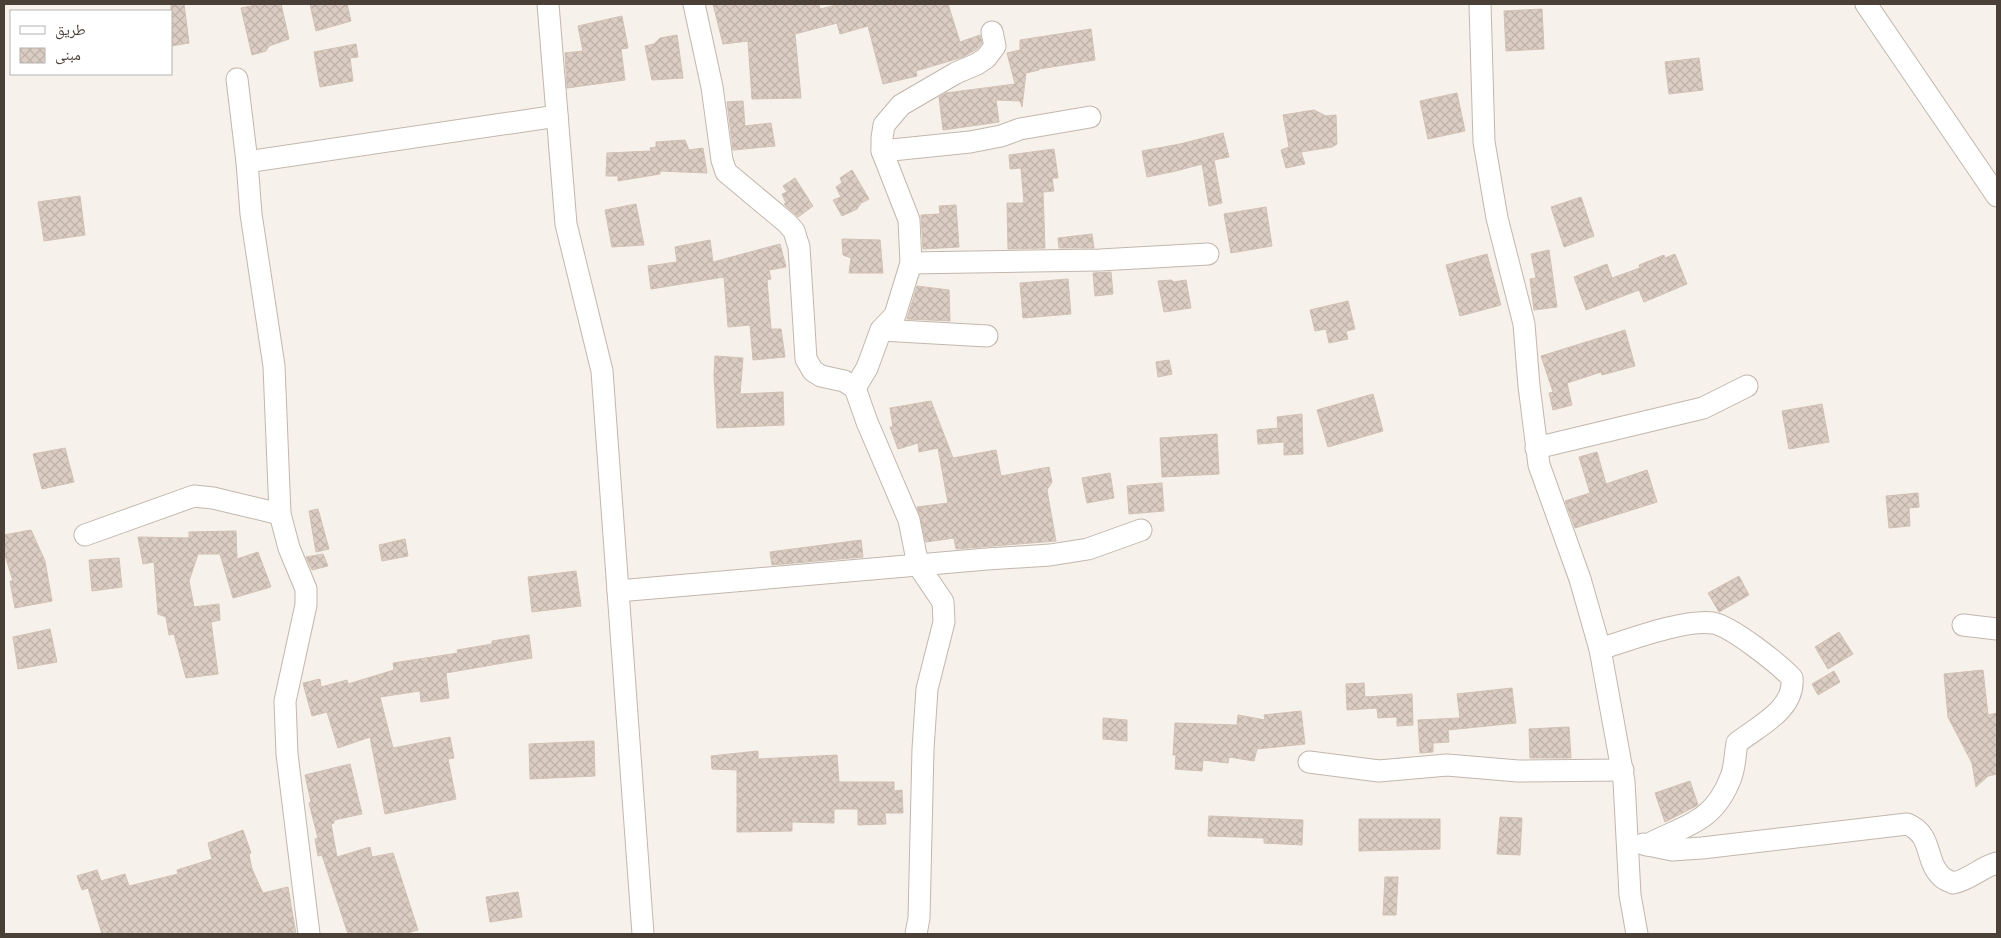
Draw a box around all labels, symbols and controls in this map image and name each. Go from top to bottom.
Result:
legend [10,10,172,75]
text: طريق [55,19,86,40]
text: مبنى [55,44,81,65]

